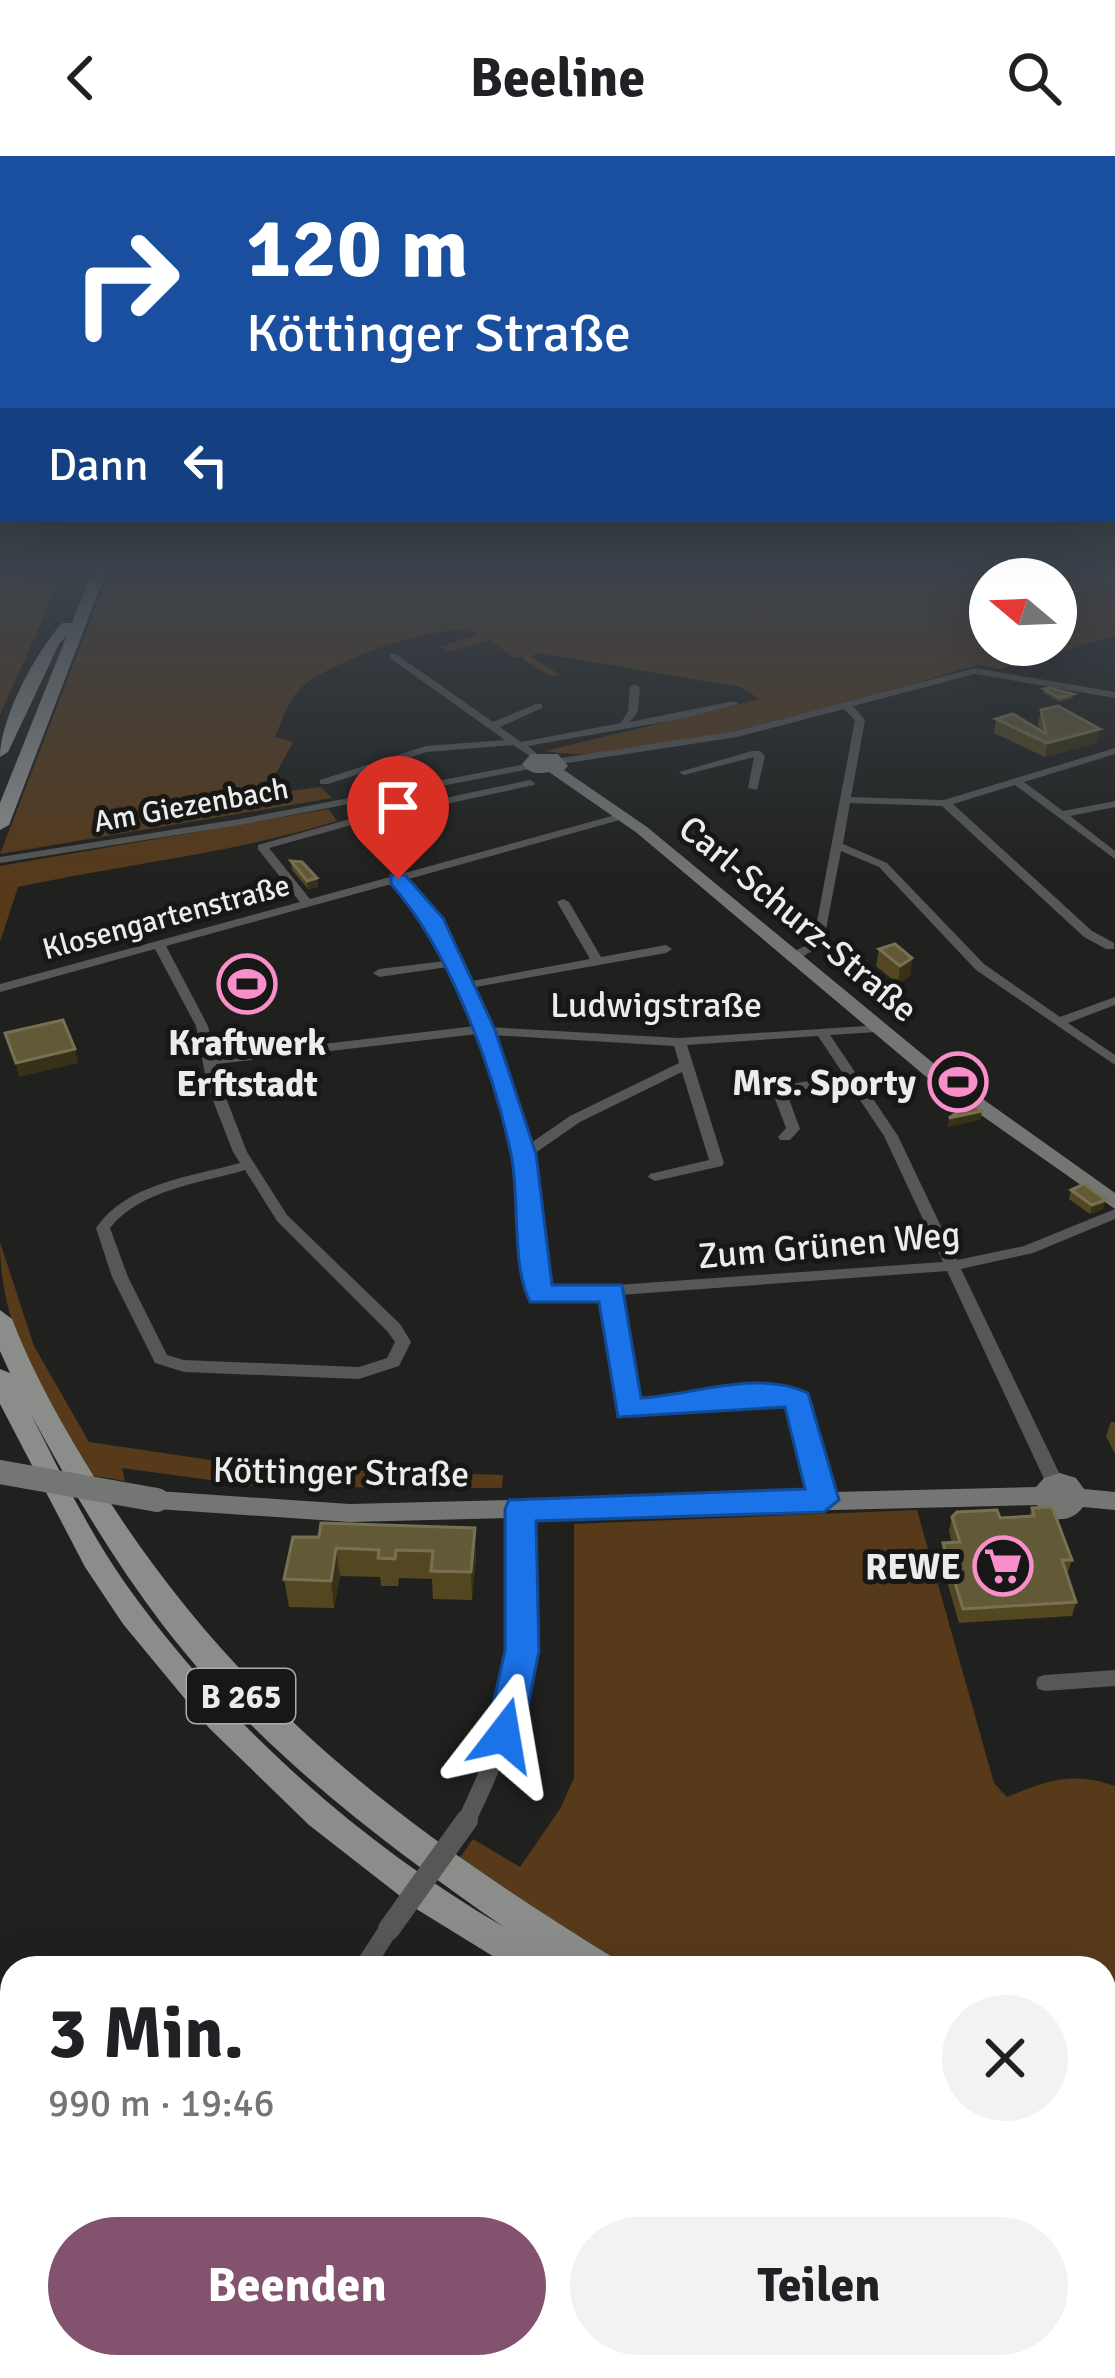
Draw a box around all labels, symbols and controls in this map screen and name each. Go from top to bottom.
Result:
icon: back [48,45,114,111]
text: Beeline [470,45,645,112]
icon: search [1001,45,1067,111]
text: 120 m [246,197,468,301]
icon: right [48,204,204,360]
text: Köttinger Straße [246,300,631,367]
icon: left [173,432,239,498]
text: Dann [48,438,149,493]
north arrow [969,558,1077,666]
map controls [969,558,1077,666]
pin [347,756,449,879]
street label: Am Giezenbach [91,770,291,841]
icon: arrive [365,774,431,840]
street label: Carl-Schurz-Straße [669,806,927,1032]
street label: Klosengartenstraße [39,867,294,968]
sports icon: Kraftwerk Erftstadt [216,953,278,1015]
street label: Ludwigstraße [550,983,762,1028]
place label: Kraftwerk Erftstadt [168,1021,326,1107]
sports icon: Mrs. Sporty [927,1051,989,1113]
place label: Mrs. Sporty [732,1061,916,1106]
street label: Zum Grünen Weg [696,1212,962,1279]
street label: Köttinger Straße [212,1448,470,1497]
supermarket icon: REWE [972,1535,1034,1597]
place label: REWE [865,1545,961,1590]
road number: B 265 [187,1669,295,1723]
position arrow [441,1672,567,1798]
text: 3 Min. [48,1989,244,2078]
button: close [942,1995,1068,2121]
text: 990 m · 19:46 [48,2079,275,2127]
button: Beenden [48,2217,546,2355]
button: Teilen [570,2217,1068,2355]

